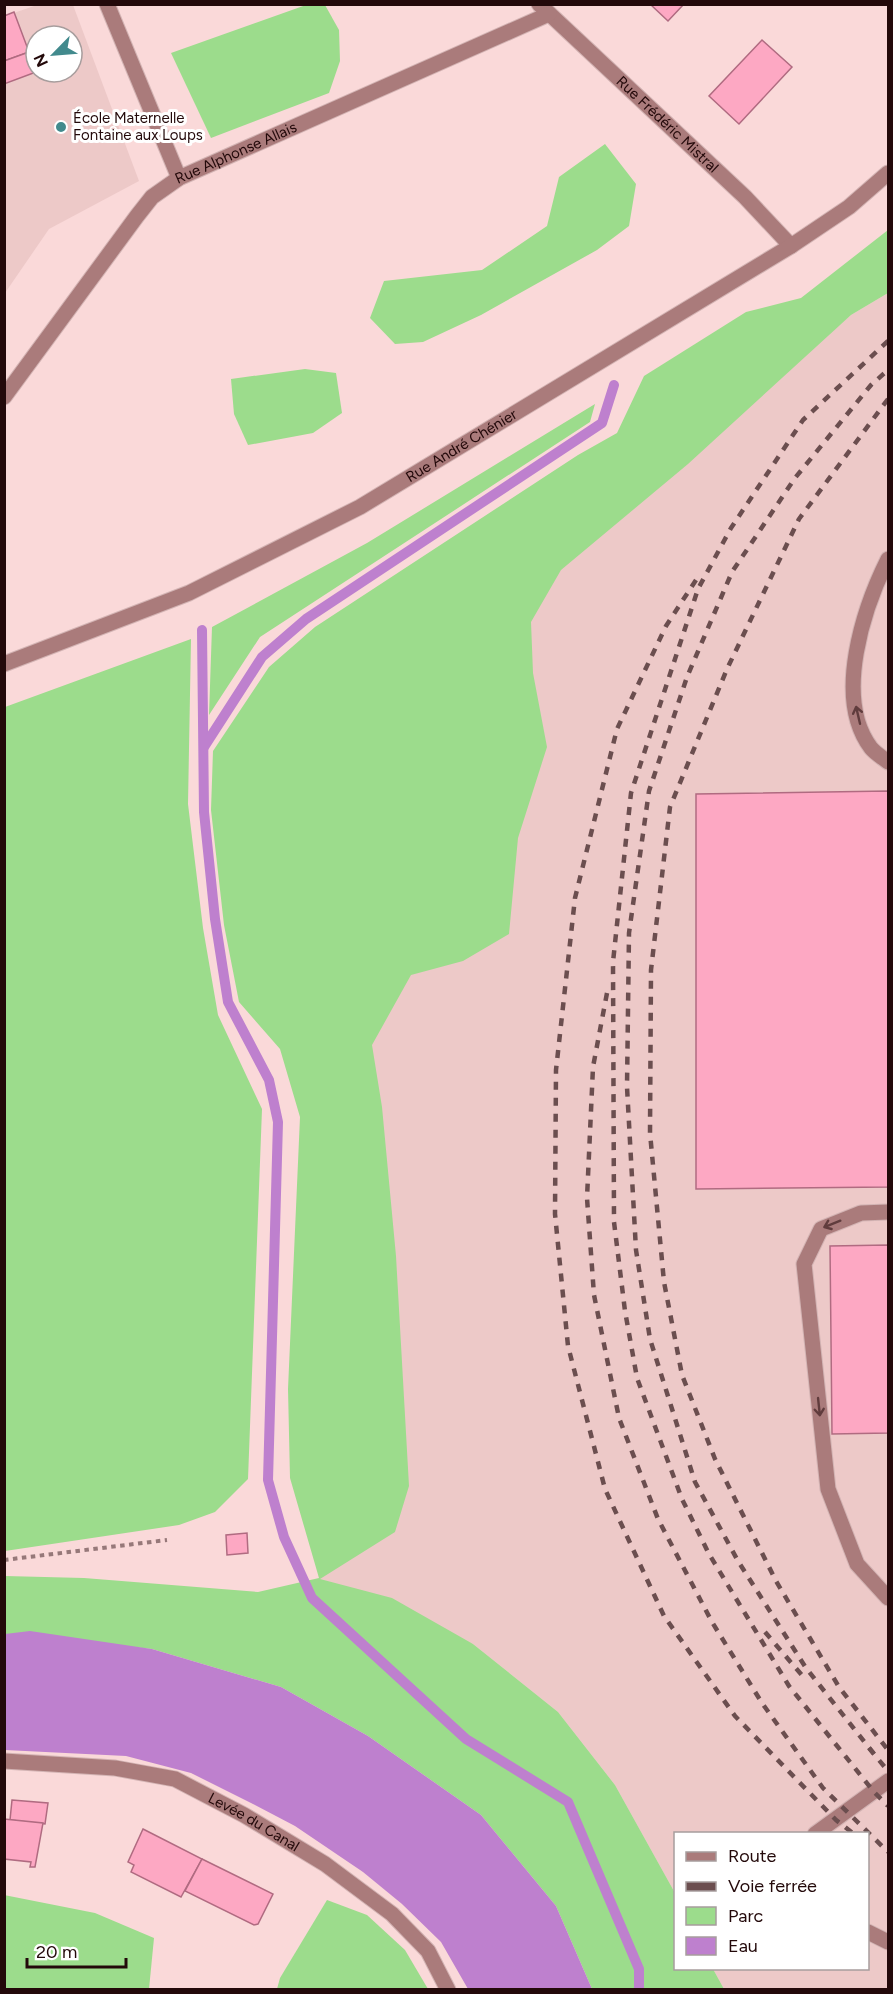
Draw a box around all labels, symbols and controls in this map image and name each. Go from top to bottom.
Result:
north arrow [24,24,84,84]
text: N [30,51,52,70]
street label: Rue Frédéric Mistral [613,72,722,176]
place label: École Maternelle Fontaine aux Loups [73,109,203,144]
street label: Rue Alphonse Allais [172,118,300,188]
marker: École Maternelle Fontaine aux Loups [54,120,68,134]
street label: Rue André Chénier [403,405,520,486]
one-way arrow [851,705,863,724]
one-way arrow [824,1219,842,1230]
one-way arrow [814,1397,825,1416]
street label: Levée du Canal [205,1789,303,1855]
legend [674,1832,869,1970]
text: Route [728,1845,777,1867]
text: Voie ferrée [728,1875,817,1897]
text: Parc [728,1905,764,1927]
scale bar [27,1931,126,1969]
text: Eau [728,1935,758,1957]
text: 20 m [36,1941,77,1963]

